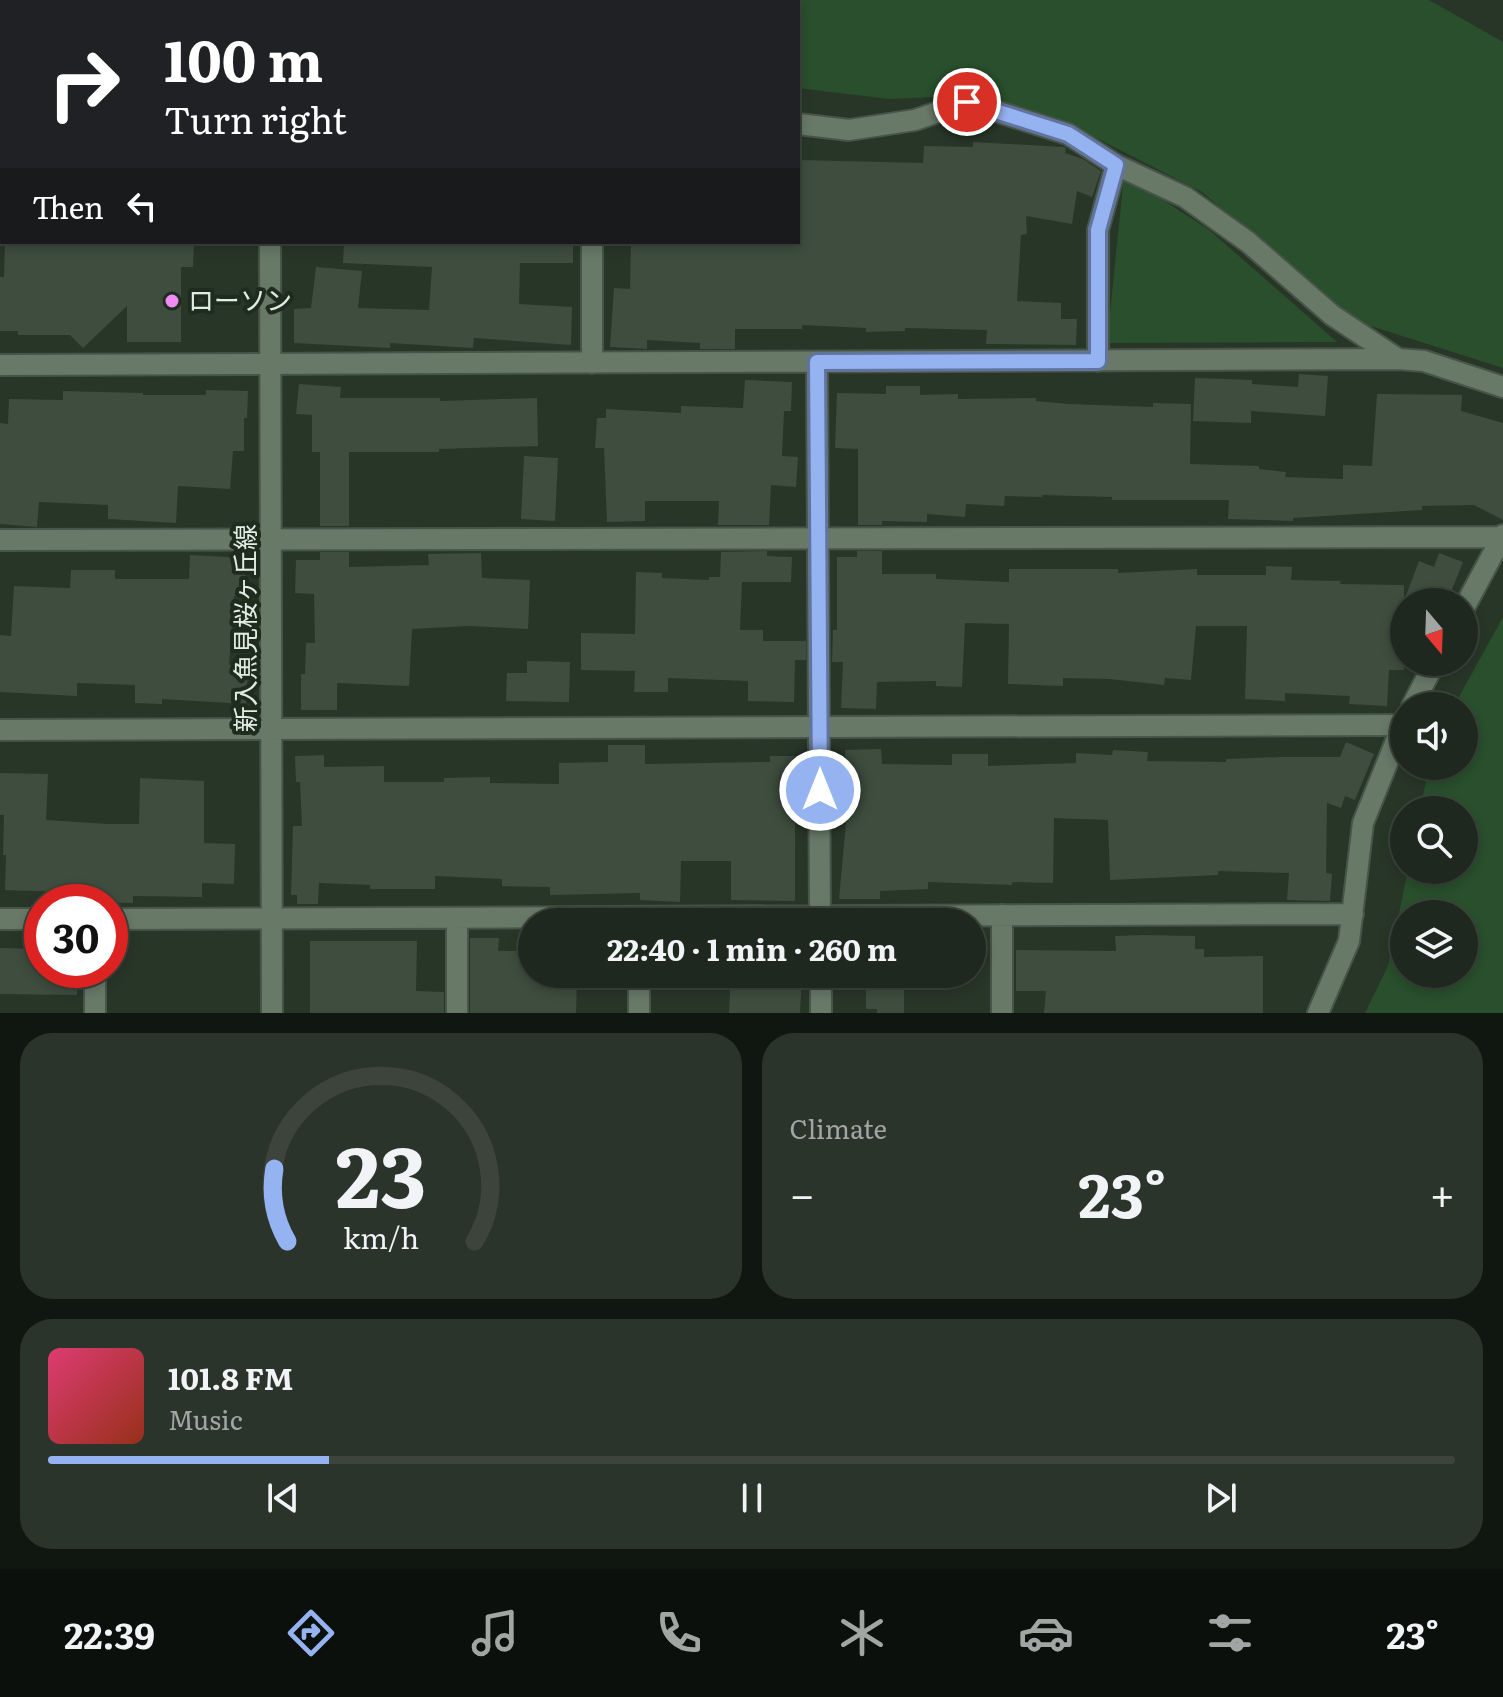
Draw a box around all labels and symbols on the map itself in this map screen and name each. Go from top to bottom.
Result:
pin [933,68,1001,136]
place label: ローソン [188,279,292,318]
marker: ローソン [163,292,181,310]
street label: 新入魚見桜ヶ丘線 [224,524,263,732]
north arrow [1390,588,1478,676]
position arrow [778,748,862,832]
speed limit sign: 30 [24,884,128,988]

